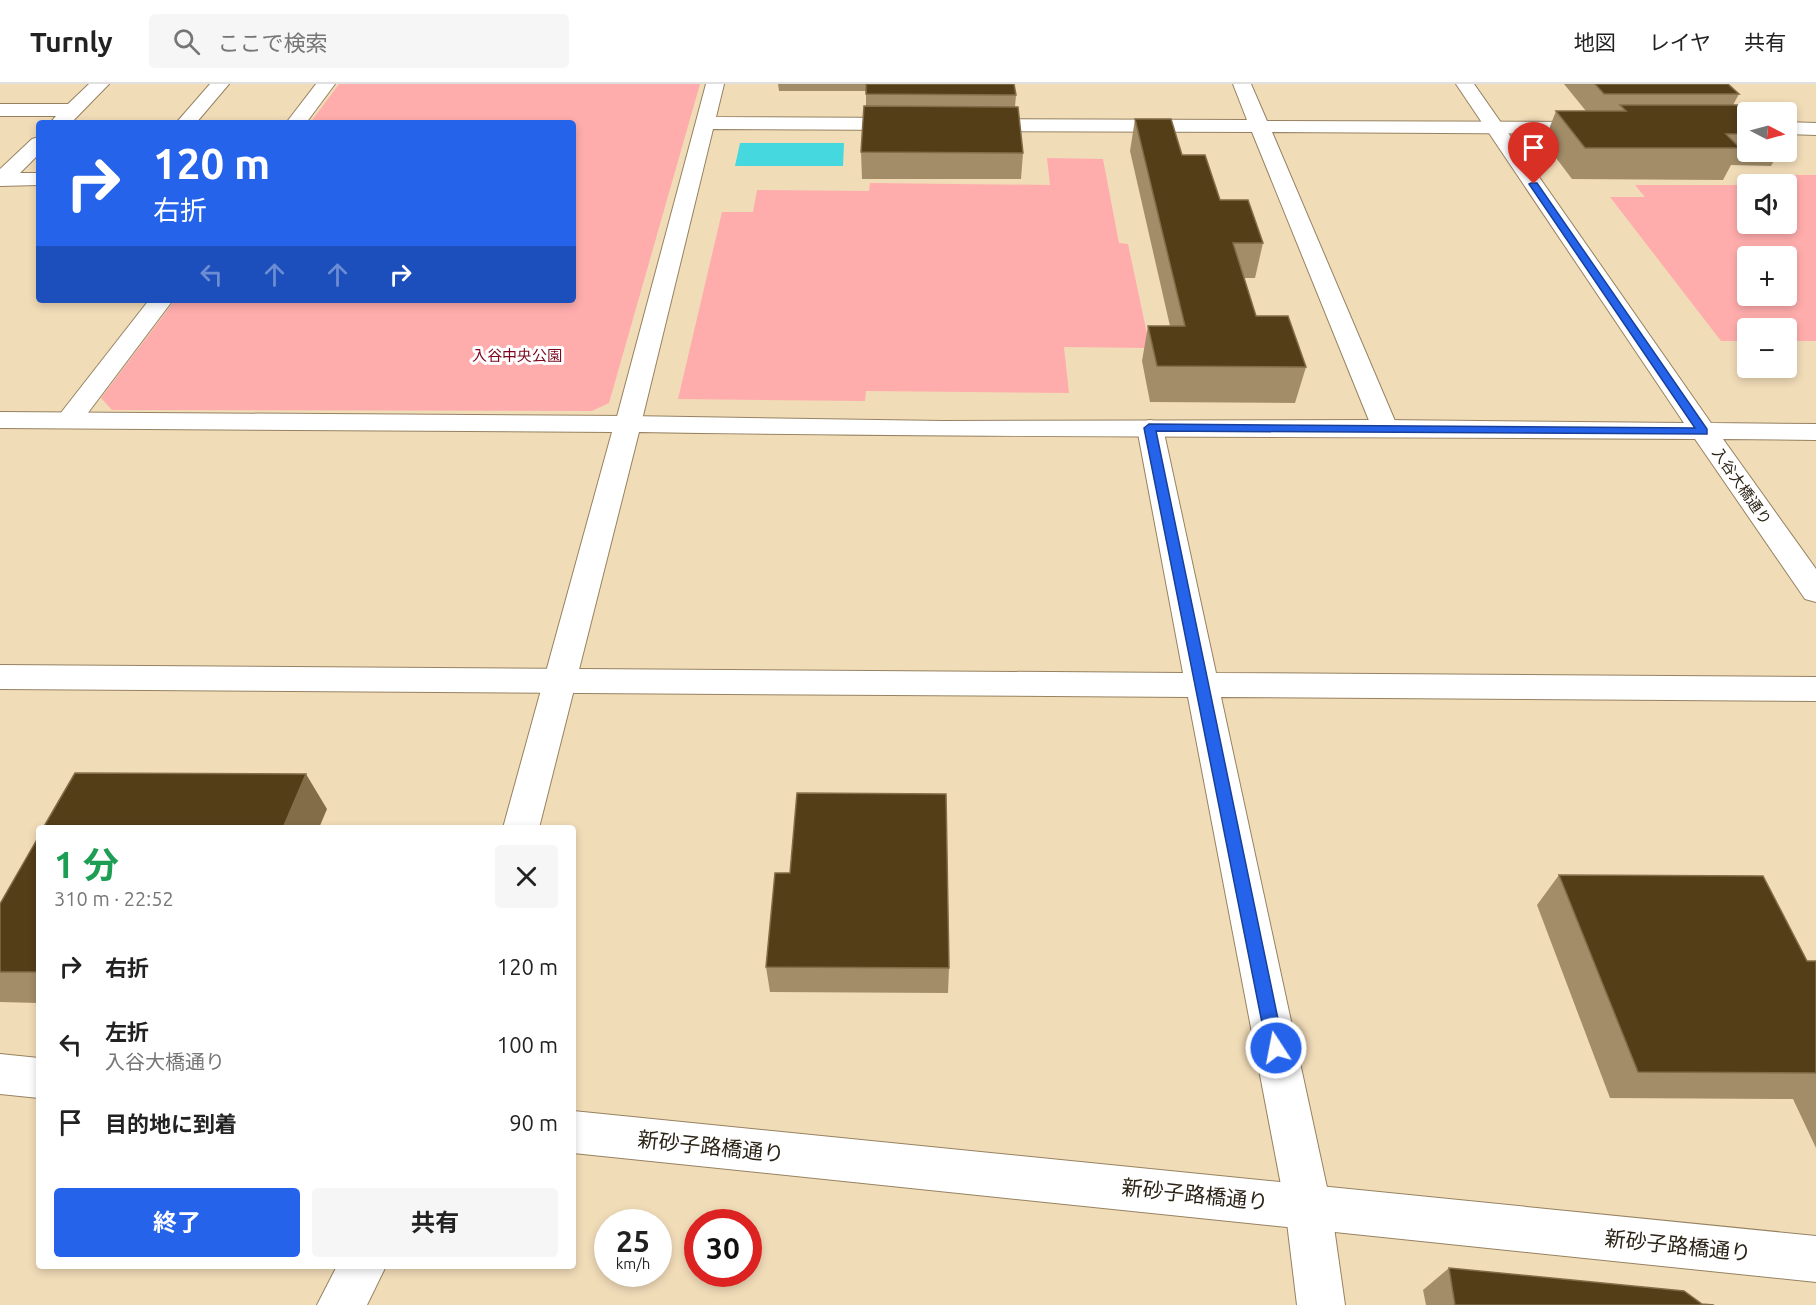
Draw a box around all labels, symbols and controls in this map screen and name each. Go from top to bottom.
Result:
search box [149,14,569,68]
icon: search [170,25,203,58]
text: Turnly [30,26,113,57]
text: ここで検索 [218,30,328,55]
text: 地図 [1574,30,1616,54]
text: レイヤ [1649,30,1711,54]
text: 共有 [1744,30,1786,54]
north arrow [1737,102,1797,162]
map controls [1737,102,1797,378]
pin [1508,122,1559,184]
icon: arrive [1517,131,1550,164]
text: 120 m [153,140,270,187]
icon: right [54,144,132,222]
button: sound [1737,174,1797,234]
text: 右折 [153,195,207,225]
button: + [1737,246,1797,306]
icon: left [195,258,228,291]
icon: ahead [258,258,291,291]
icon: ahead [321,258,354,291]
icon: right [384,258,417,291]
button: − [1737,318,1797,378]
park label: 入谷中央公園 [472,347,562,364]
street label: 入谷大橋通り [1709,444,1775,528]
text: 1 分 [54,844,119,885]
button: close [495,845,558,908]
text: 310 m · 22:52 [54,887,174,910]
icon: right [54,950,87,983]
text: 120 m [497,954,558,979]
text: 右折 [105,955,149,980]
position arrow [1244,1016,1308,1080]
text: 左折 [105,1019,149,1044]
icon: left [54,1028,87,1061]
text: 100 m [497,1032,558,1057]
text: 入谷大橋通り [105,1050,225,1073]
icon: arrive [54,1106,87,1139]
text: 90 m [509,1110,558,1135]
text: 目的地に到着 [105,1111,237,1136]
street label: 新砂子路橋通り [637,1126,785,1166]
street label: 新砂子路橋通り [1121,1174,1269,1214]
button: 終了 [54,1188,300,1257]
button: 共有 [312,1188,558,1257]
speed limit sign: 30 [684,1209,762,1287]
text: 25 [616,1224,650,1258]
street label: 新砂子路橋通り [1604,1225,1752,1265]
text: km/h [616,1255,650,1272]

